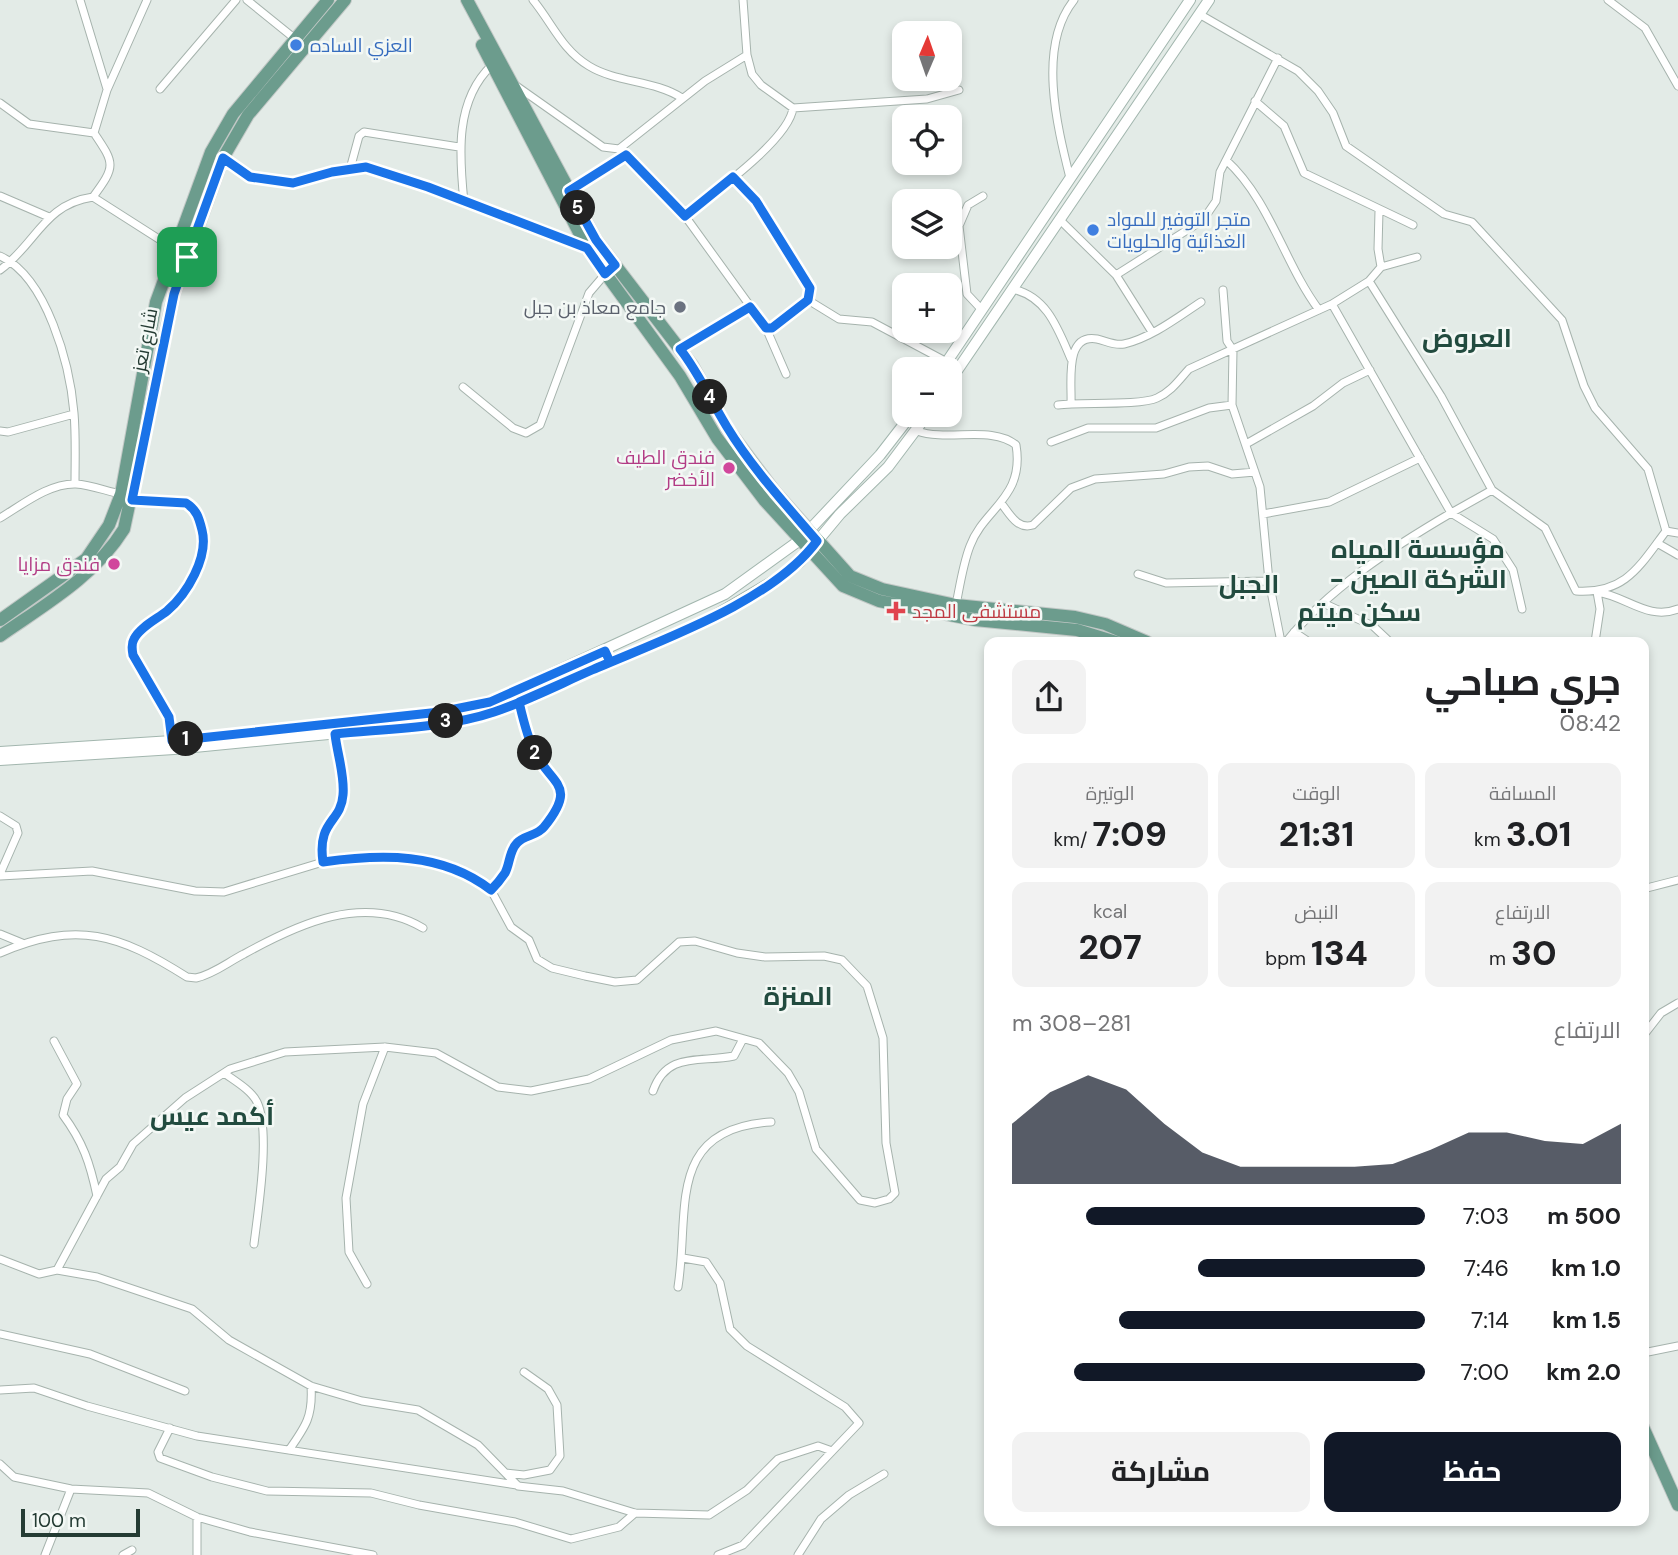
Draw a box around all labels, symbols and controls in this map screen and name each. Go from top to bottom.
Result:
north arrow [892,21,962,91]
map controls [892,21,962,427]
place label: العزي الساده [310,33,413,60]
marker: العزي الساده [288,37,304,53]
button: locate [892,105,962,175]
button: layers [892,189,962,259]
pin: 5 [560,190,596,226]
text: 5 [572,195,583,220]
place label: متجر التوفير للمواد الغذائية والحلويات [1107,207,1251,254]
marker: متجر التوفير للمواد الغذائية والحلويات [1085,222,1101,238]
pin [157,227,217,287]
icon: arrive [168,238,206,276]
button: + [892,273,962,343]
place label: جامع معاذ بن جبل [524,295,666,321]
marker: جامع معاذ بن جبل [672,299,688,315]
street label: شارع تعز [126,306,164,375]
district label: العروض [1422,321,1512,355]
button: − [892,357,962,427]
pin: 4 [692,380,728,414]
text: 4 [703,384,716,409]
place label: فندق الطيف الأخضر [616,445,715,492]
marker: فندق الطيف الأخضر [721,460,737,476]
district label: مؤسسة المياه - الشركة الصين [1329,532,1507,596]
place label: فندق مزايا [18,552,100,577]
marker: فندق مزايا [106,556,122,572]
district label: الجبل [1219,567,1279,601]
district label: سكن ميتم [1297,595,1421,630]
place label: مستشفى المجد [912,599,1041,624]
marker: مستشفى المجد [886,601,906,621]
text: جري صباحي [1425,657,1621,707]
button: share [1012,660,1086,734]
pin: 3 [428,704,464,738]
text: 3 [440,708,451,733]
text: 08:42 [1559,708,1621,738]
pin: 1 [168,722,204,756]
text: 1 [182,726,189,751]
pin: 2 [518,736,552,770]
text: 2 [529,740,540,765]
text: الوتيرة [1086,781,1135,806]
text: الوقت [1292,781,1341,806]
text: المسافة [1489,781,1557,806]
text: 7:09 [1092,811,1167,857]
text: 21:31 [1279,811,1354,857]
text: 3.01 [1506,811,1572,857]
text: /km [1053,827,1092,852]
text: km [1474,827,1506,852]
text: kcal [1093,899,1127,924]
text: النبض [1294,900,1339,925]
text: الارتفاع [1495,900,1551,925]
text: 207 [1079,924,1142,970]
text: 134 [1311,930,1368,976]
text: 30 [1511,930,1557,976]
text: bpm [1265,946,1311,971]
text: m [1489,946,1511,971]
district label: المنزة [763,979,833,1013]
text: 281–308 m [1012,1008,1131,1038]
text: الارتفاع [1554,1015,1621,1045]
district label: أكمد عيس [150,1099,274,1133]
text: 7:03 [1463,1201,1509,1231]
text: 500 m [1547,1201,1621,1231]
text: 7:46 [1464,1253,1509,1283]
text: 1.0 km [1551,1253,1621,1283]
text: 7:14 [1471,1305,1509,1335]
text: 1.5 km [1552,1305,1621,1335]
text: 7:00 [1461,1357,1509,1387]
text: 2.0 km [1546,1357,1621,1387]
button: مشاركة [1012,1432,1310,1512]
button: حفظ [1324,1432,1621,1512]
scale bar [21,1506,140,1538]
text: 100 m [32,1508,86,1533]

